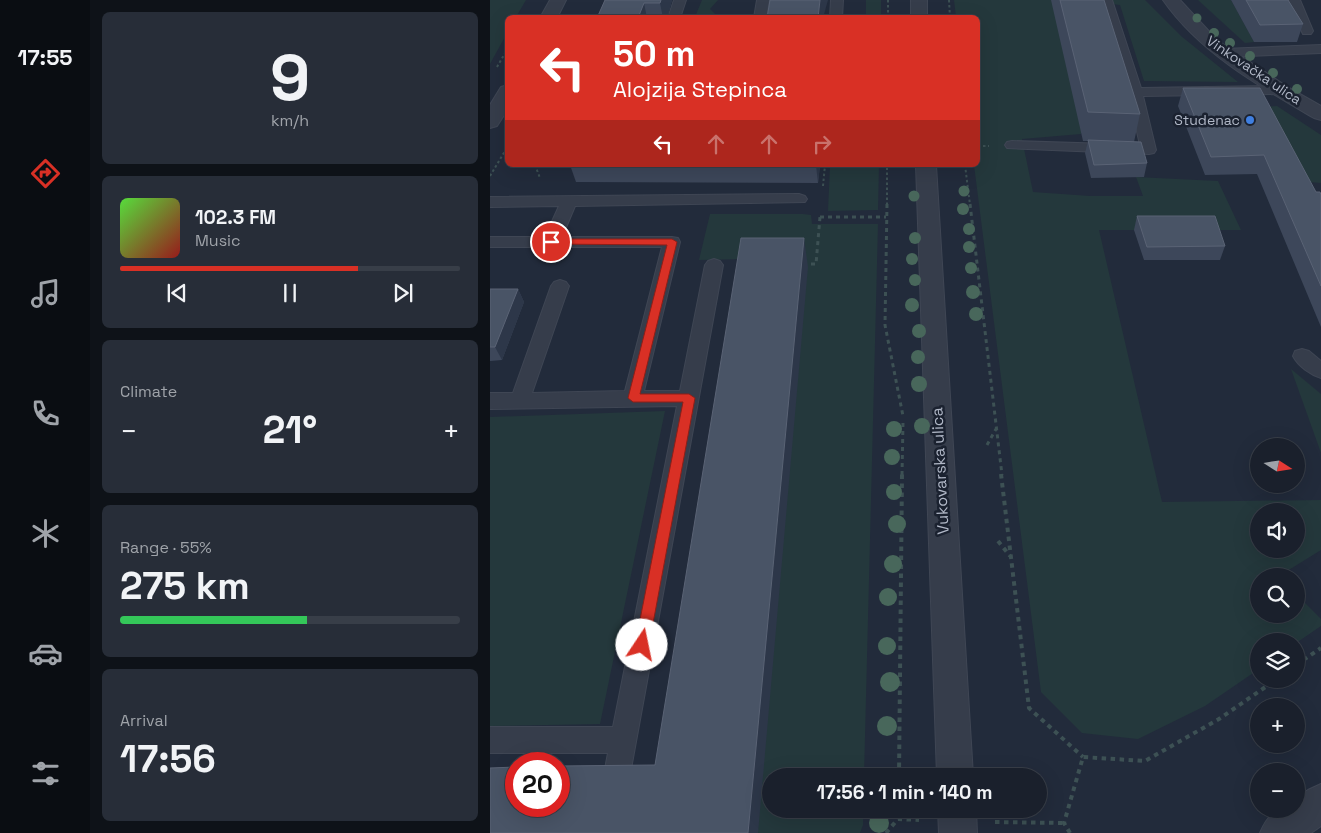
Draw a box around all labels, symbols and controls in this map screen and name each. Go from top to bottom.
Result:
text: 50 m [613,32,695,76]
street label: Vinkovačka ulica [1203,32,1305,108]
icon: left [530,35,595,100]
text: 9 [270,36,310,119]
text: 17:55 [17,43,73,71]
text: Alojzija Stepinca [613,75,787,103]
text: km/h [271,110,309,131]
place label: Studenac [1174,111,1240,129]
marker: Studenac [1244,114,1256,126]
icon: left [649,130,677,158]
icon: ahead [702,130,730,158]
icon: ahead [755,130,783,158]
icon: right [808,130,836,158]
icon: directions [28,156,63,191]
text: 102.3 FM [195,205,276,230]
pin [530,221,572,263]
icon: arrive [537,228,565,256]
text: Music [195,230,241,251]
icon: music [28,276,63,311]
icon: previous [163,279,191,307]
icon: pause [276,279,304,307]
icon: next [389,279,417,307]
text: Climate [120,381,177,402]
icon: phone [28,396,63,431]
text: 21° [263,406,317,454]
street label: Vukovarska ulica [926,407,954,535]
text: − [120,413,137,449]
text: + [443,413,460,449]
north arrow [1250,438,1305,492]
map controls [1250,438,1305,818]
button: sound [1250,503,1305,558]
icon: climate [28,516,63,551]
text: Range · 55% [120,537,212,558]
text: 275 km [120,562,250,610]
button: search [1250,568,1305,623]
position arrow [615,618,667,670]
button: layers [1250,633,1305,688]
icon: car [28,636,63,671]
button: + [1250,698,1305,753]
text: Arrival [120,710,168,731]
text: 17:56 [120,735,216,783]
speed limit sign: 20 [505,752,570,817]
icon: filters [28,756,63,791]
button: − [1250,763,1305,818]
text: 17:56 · 1 min · 140 m [817,780,992,805]

